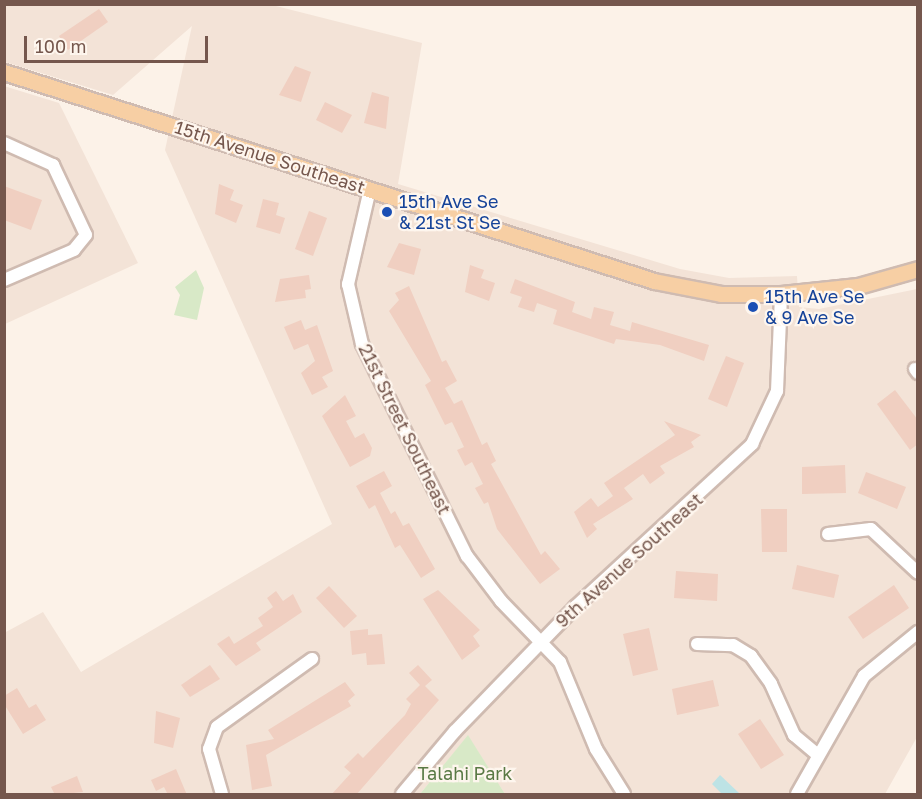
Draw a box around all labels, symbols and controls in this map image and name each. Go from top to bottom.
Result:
scale bar [27,24,212,62]
text: 100 m [35,35,86,57]
street label: 15th Avenue Southeast [172,116,368,198]
place label: 15th Ave Se & 21st St Se [399,191,501,234]
marker: 15th Ave Se & 21st St Se [380,205,394,219]
place label: 15th Ave Se & 9 Ave Se [765,286,865,328]
marker: 15th Ave Se & 9 Ave Se [746,300,760,314]
street label: 21st Street Southeast [354,340,456,518]
street label: 9th Avenue Southeast [551,488,707,632]
park label: Talahi Park [417,762,513,784]

